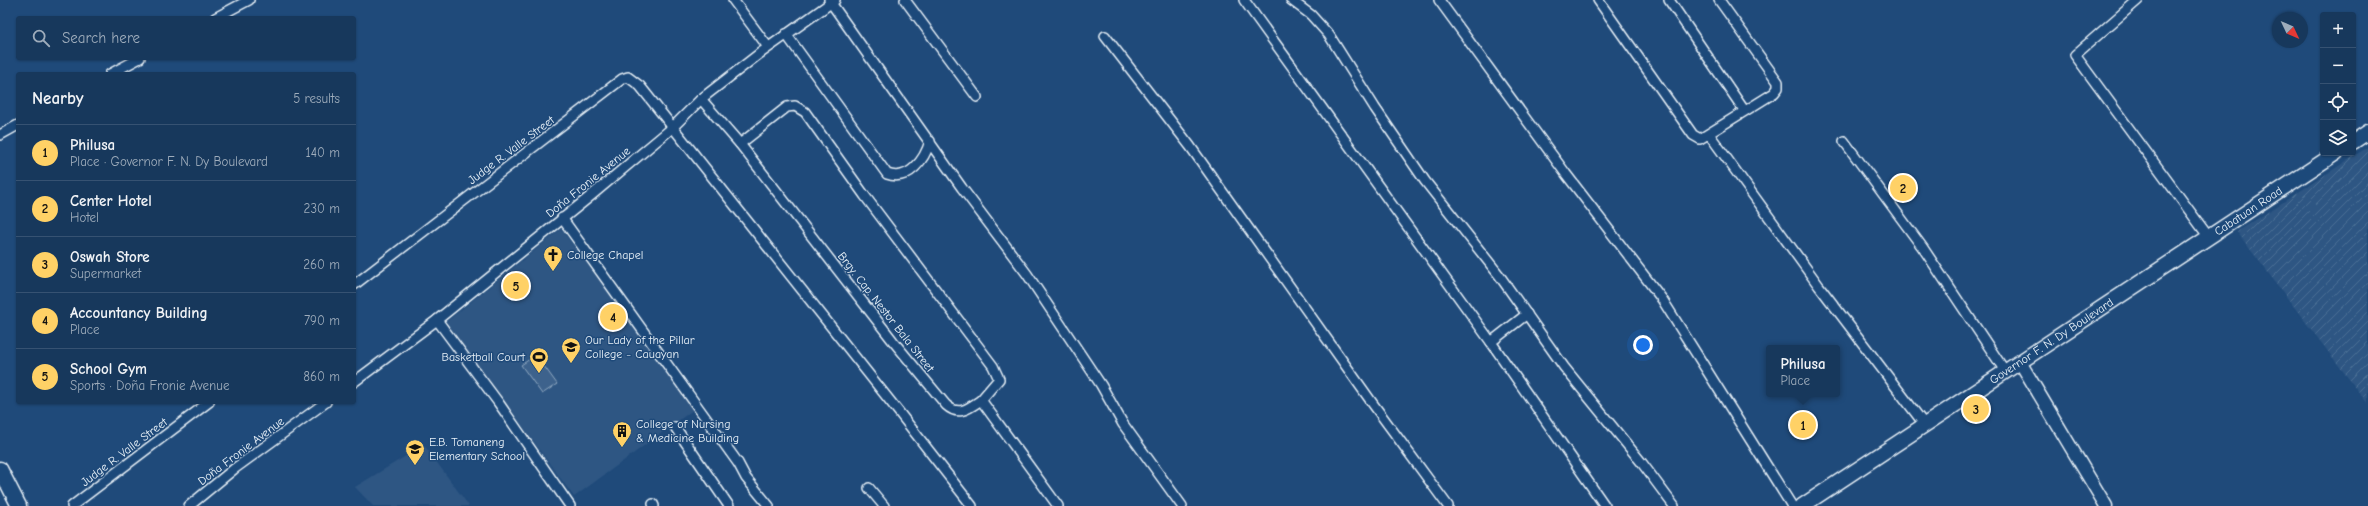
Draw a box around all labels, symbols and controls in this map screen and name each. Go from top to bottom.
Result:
north arrow [2272,12,2308,48]
map controls [2320,12,2356,156]
button: + [2320,12,2356,48]
search box [16,16,356,60]
icon: search [30,27,52,49]
text: Search here [62,29,140,47]
button: − [2320,48,2356,84]
button: locate [2320,84,2356,120]
text: Nearby [32,89,83,108]
text: 5 results [293,91,340,106]
street label: Judge R. Valle Street [465,113,557,187]
button: layers [2320,120,2356,156]
text: Philusa [70,136,115,154]
street label: Doña Fronie Avenue [543,144,633,220]
text: 1 [42,145,48,160]
text: 140 m [306,145,340,160]
text: Place · Governor F. N. Dy Boulevard [70,154,268,169]
pin: 2 [1890,173,1916,203]
street label: Cabatuan Road [2212,183,2285,238]
text: Center Hotel [70,192,152,210]
text: 2 [42,201,48,216]
text: 230 m [304,201,340,216]
text: Hotel [70,210,99,225]
church icon: College Chapel [542,244,564,272]
text: Oswah Store [70,248,150,266]
place label: College Chapel [567,248,643,262]
street label: Brgy. Cap. Nestor Bala Street [835,249,938,375]
text: 3 [42,257,48,272]
text: 260 m [303,257,340,272]
text: Supermarket [70,266,141,281]
pin: 5 [503,271,529,301]
street label: Governor F. N. Dy Boulevard [1987,295,2116,387]
pin: 4 [600,302,626,332]
text: Accountancy Building [70,304,208,322]
text: 4 [42,313,48,328]
text: 790 m [304,313,340,328]
text: Place [70,322,100,337]
place label: Our Lady of the Pillar College - Cauayan [585,333,695,361]
your location [1633,335,1653,355]
school or university icon: Our Lady of the Pillar College - Cauayan [560,336,582,364]
popup [1766,345,1840,397]
sports icon: Basketball Court [528,346,550,374]
place label: Basketball Court [441,350,526,364]
text: Philusa [1780,355,1826,373]
text: School Gym [70,360,147,378]
text: 5 [42,369,48,384]
text: 860 m [303,369,340,384]
text: Place [1780,373,1810,388]
text: Sports · Doña Fronie Avenue [70,378,229,393]
pin: 3 [1963,394,1989,424]
pin: 1 [1790,410,1816,440]
street label: Doña Fronie Avenue [195,414,287,488]
street label: Judge R. Valle Street [78,415,170,489]
place label: College of Nursing & Medicine Building [636,417,739,445]
building icon: College of Nursing & Medicine Building [611,420,633,448]
place label: E.B. Tomaneng Elementary School [429,435,525,463]
school or university icon: E.B. Tomaneng Elementary School [404,438,426,466]

